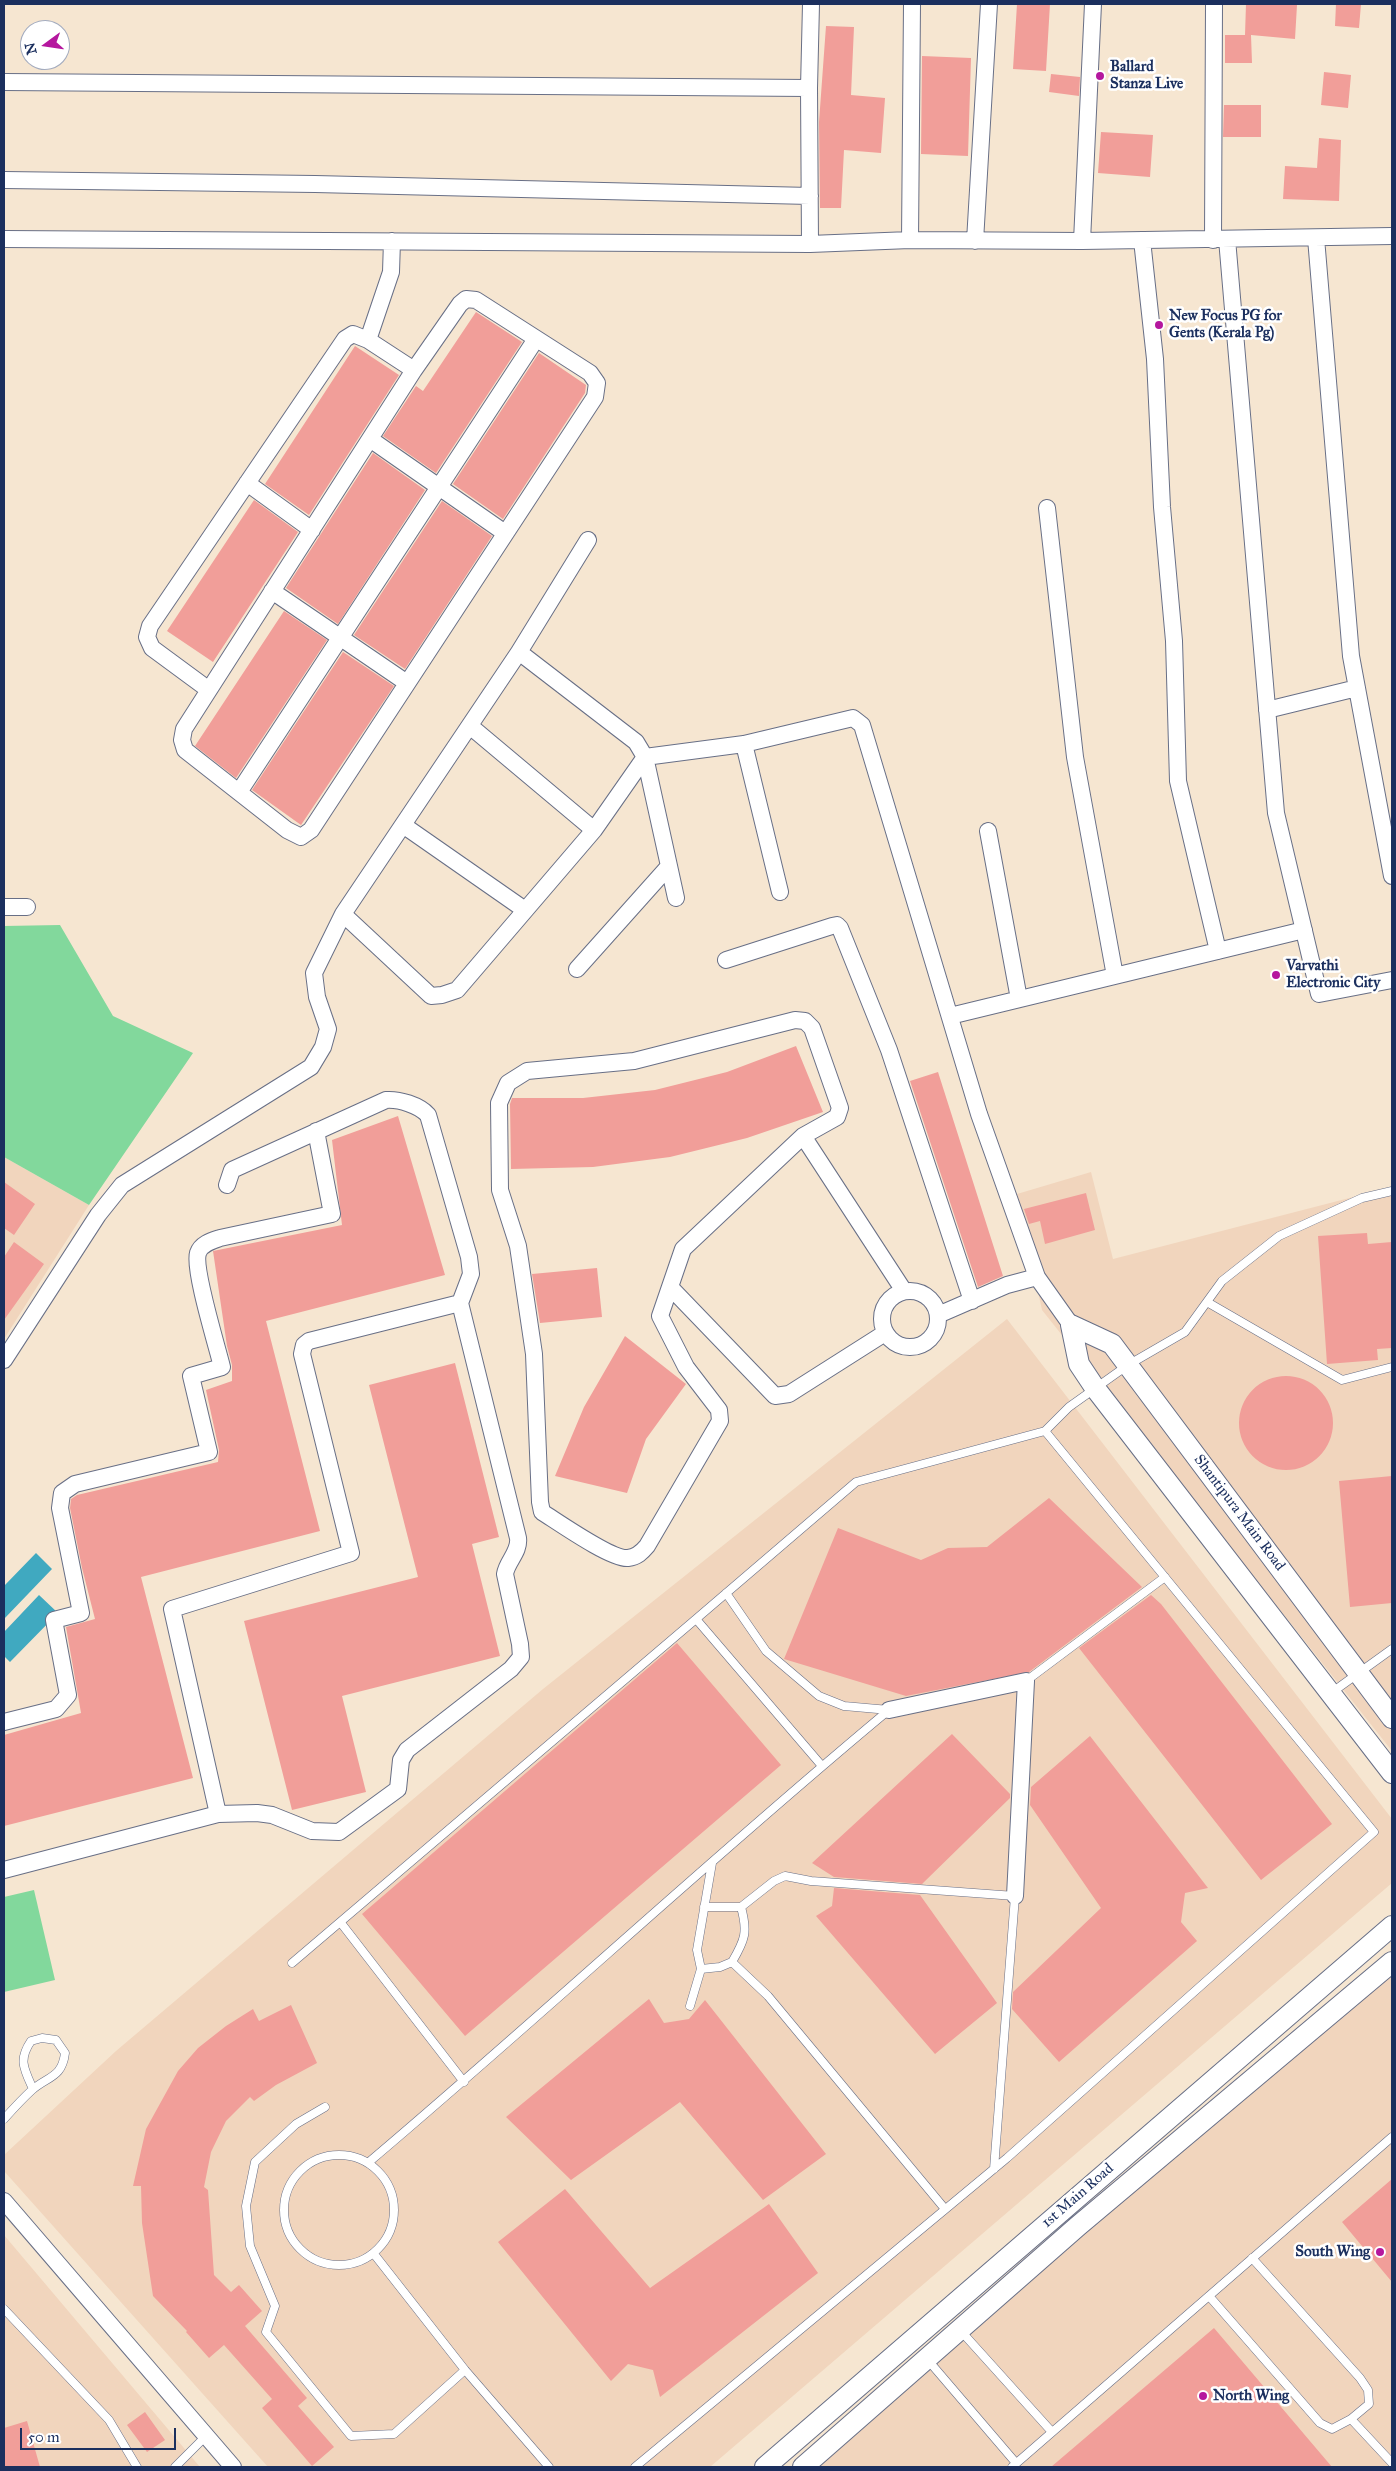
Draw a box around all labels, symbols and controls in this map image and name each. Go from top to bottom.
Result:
north arrow [20,20,70,70]
text: N [21,41,41,56]
place label: Ballard Stanza Live [1110,58,1183,93]
marker: Ballard Stanza Live [1094,70,1106,82]
place label: New Focus PG for Gents (Kerala Pg) [1169,307,1282,342]
marker: New Focus PG for Gents (Kerala Pg) [1153,319,1165,331]
place label: Varvathi Electronic City [1286,957,1380,992]
marker: Varvathi Electronic City [1270,969,1282,981]
street label: Shantipura Main Road [1189,1451,1289,1575]
street label: 1st Main Road [1038,2160,1118,2232]
place label: South Wing [1295,2243,1370,2261]
marker: South Wing [1374,2246,1386,2258]
place label: North Wing [1213,2387,1289,2405]
marker: North Wing [1197,2390,1209,2402]
scale bar [22,2418,179,2450]
text: 50 m [28,2428,60,2446]

